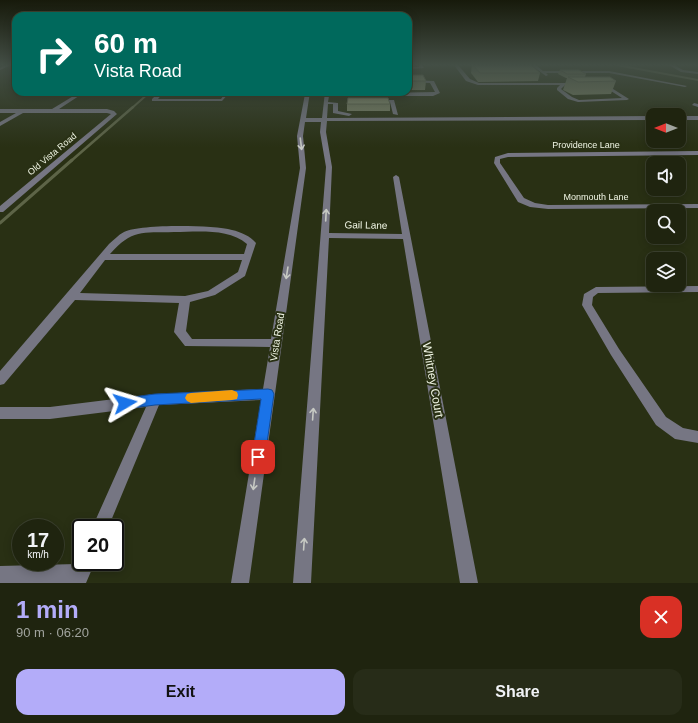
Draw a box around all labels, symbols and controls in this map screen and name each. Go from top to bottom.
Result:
icon: right [28,28,80,80]
text: 60 m [94,28,158,59]
text: Vista Road [94,61,182,81]
north arrow [646,108,686,148]
map controls [646,108,686,292]
street label: Old Vista Road [26,131,78,177]
one-way arrow [297,137,305,150]
street label: Providence Lane [552,140,620,150]
button: sound [646,156,686,196]
street label: Monmouth Lane [563,192,629,202]
button: search [646,204,686,244]
one-way arrow [323,209,330,222]
street label: Gail Lane [345,219,388,231]
button: layers [646,252,686,292]
one-way arrow [283,266,291,279]
street label: Vista Road [268,312,286,362]
street label: Whitney Court [420,341,447,419]
position arrow [104,382,146,424]
one-way arrow [310,408,317,421]
pin [241,440,275,474]
icon: arrive [247,446,269,468]
one-way arrow [250,477,258,490]
speed limit sign: 20 [72,519,124,571]
text: 17 [27,529,49,551]
one-way arrow [301,538,308,551]
text: km/h [27,549,49,560]
text: 1 min [16,596,79,623]
button: close [640,596,682,638]
text: 90 m · 06:20 [16,625,89,640]
button: Exit [16,669,345,715]
button: Share [353,669,682,715]

